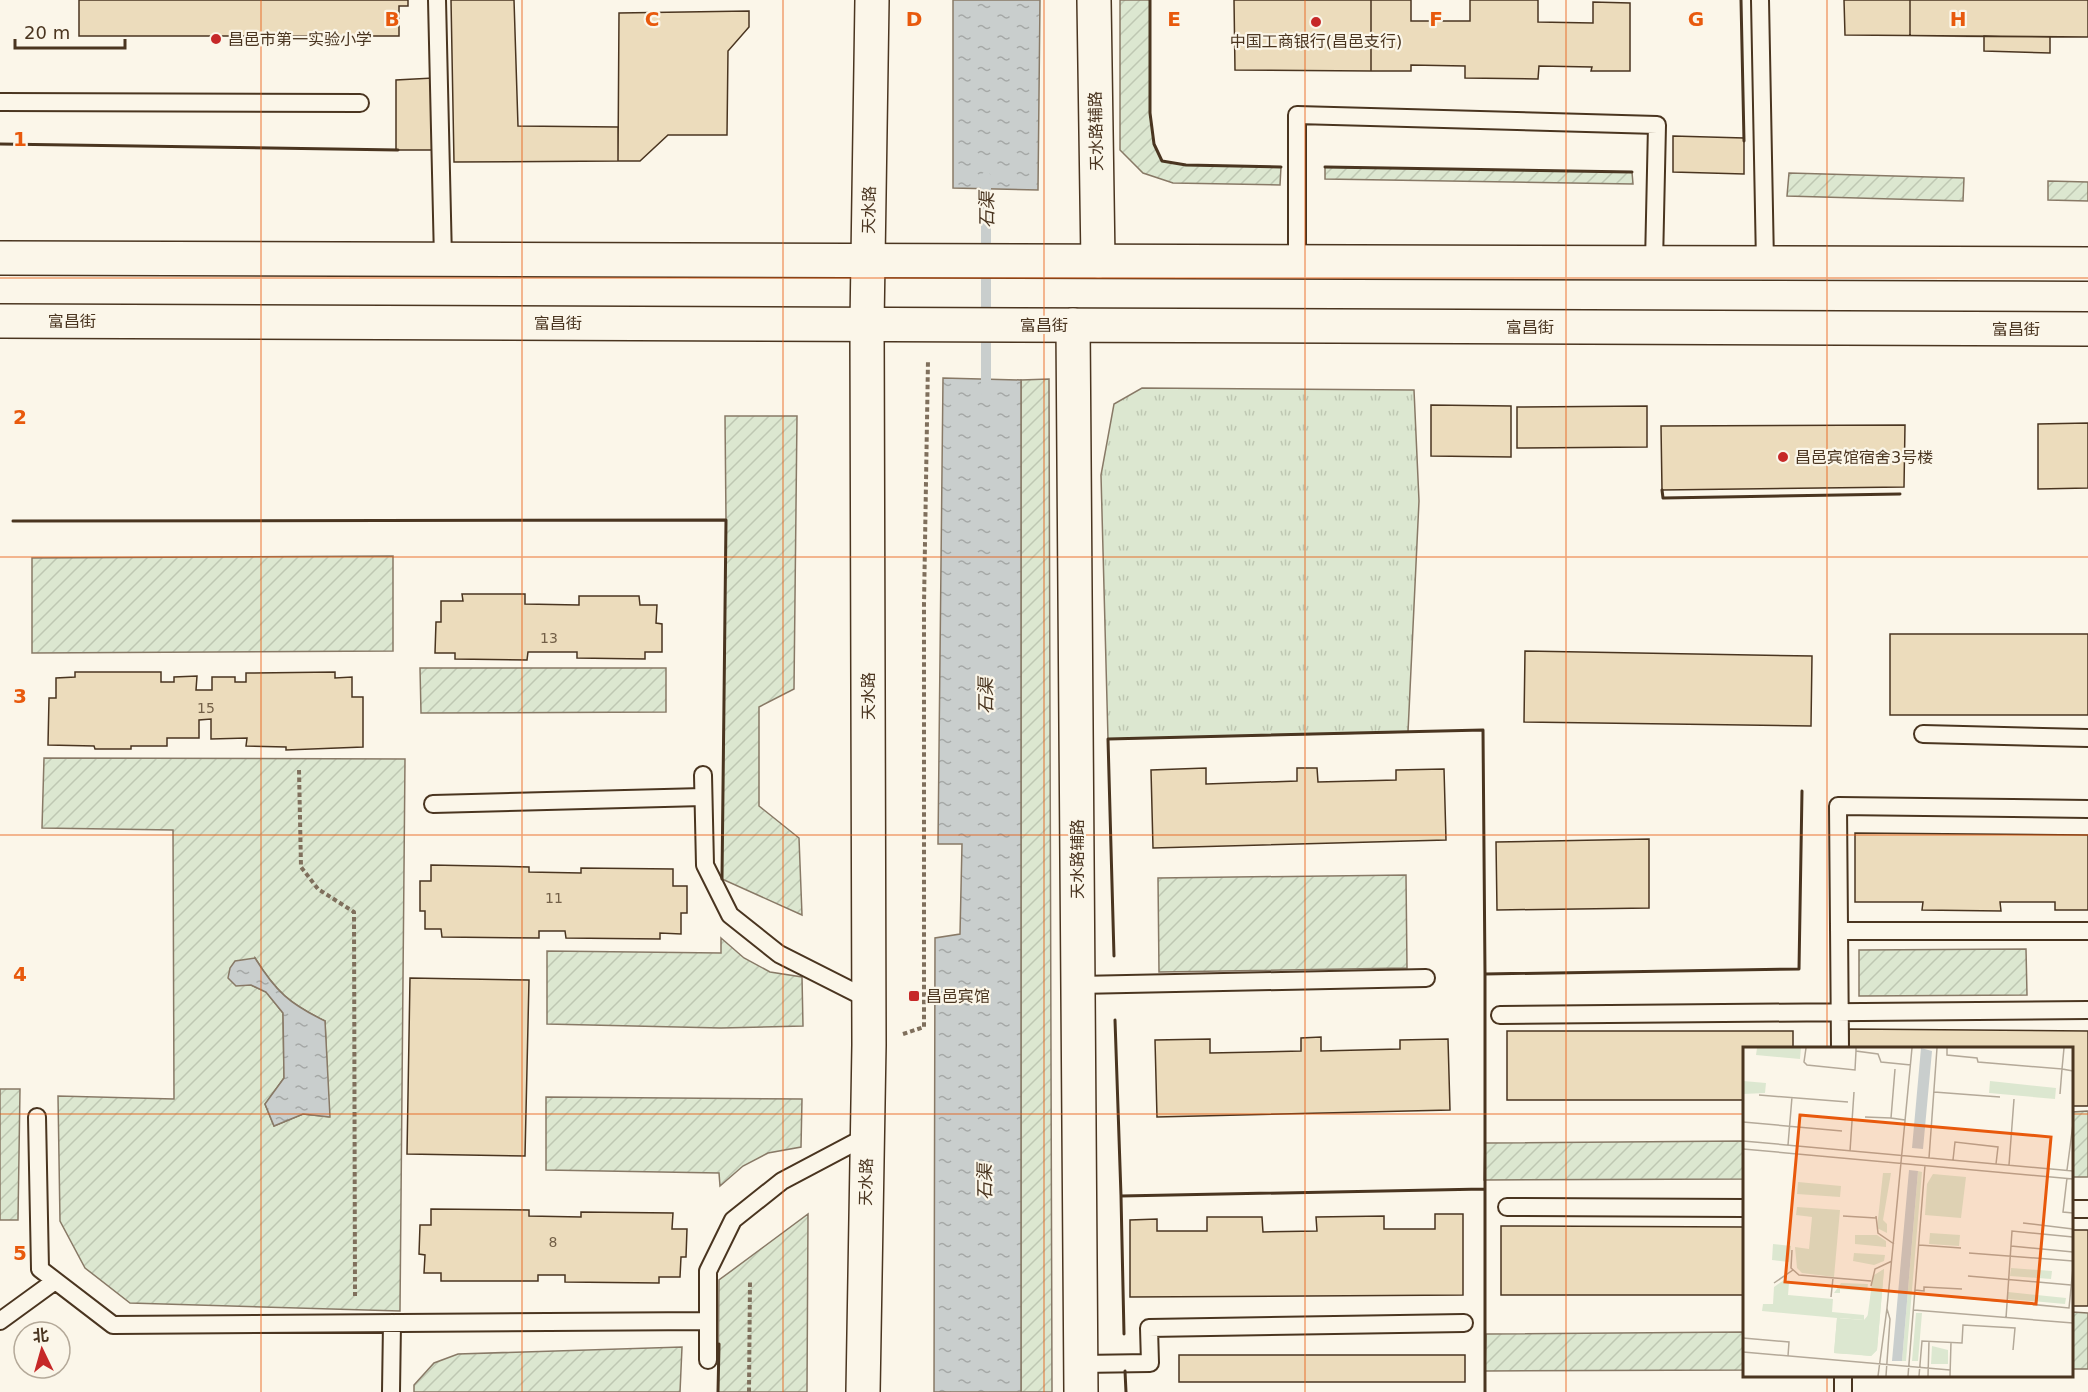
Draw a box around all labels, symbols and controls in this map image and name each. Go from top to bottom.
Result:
text: B [384,7,400,31]
text: C [645,7,659,31]
text: D [906,7,922,31]
text: E [1167,7,1181,31]
text: F [1429,7,1443,31]
text: G [1688,7,1704,31]
text: H [1950,7,1966,31]
scale bar [15,12,124,50]
marker: 中国工商银行(昌邑支行) [1309,15,1323,29]
text: 20 m [24,22,70,43]
place label: 昌邑市第一实验小学 [228,30,372,49]
marker: 昌邑市第一实验小学 [209,32,223,46]
place label: 中国工商银行(昌邑支行) [1230,32,1402,51]
street label: 天水路辅路 [1086,91,1106,171]
text: 1 [13,127,27,151]
street label: 天水路 [859,186,879,234]
water label: 石渠 [976,189,997,228]
street label: 富昌街 [48,312,96,331]
street label: 富昌街 [534,314,582,333]
street label: 富昌街 [1020,316,1068,335]
street label: 富昌街 [1506,318,1554,337]
street label: 富昌街 [1992,320,2040,339]
text: 2 [13,405,27,429]
place label: 昌邑宾馆宿舍3号楼 [1795,448,1933,467]
marker: 昌邑宾馆宿舍3号楼 [1776,450,1790,464]
house number: 13 [540,630,558,646]
street label: 天水路 [859,672,878,720]
water label: 石渠 [975,675,996,714]
text: 3 [13,684,27,708]
house number: 15 [197,700,215,716]
street label: 天水路辅路 [1068,819,1087,899]
house number: 11 [545,890,563,906]
text: 4 [13,962,27,986]
place label: 昌邑宾馆 [926,987,990,1006]
marker: 昌邑宾馆 [907,989,921,1003]
inset map [1743,1047,2073,1377]
street label: 天水路 [856,1158,876,1206]
water label: 石渠 [974,1161,995,1200]
house number: 8 [549,1234,557,1250]
text: 5 [13,1241,27,1265]
north arrow [12,1320,72,1380]
text: 北 [32,1325,50,1346]

